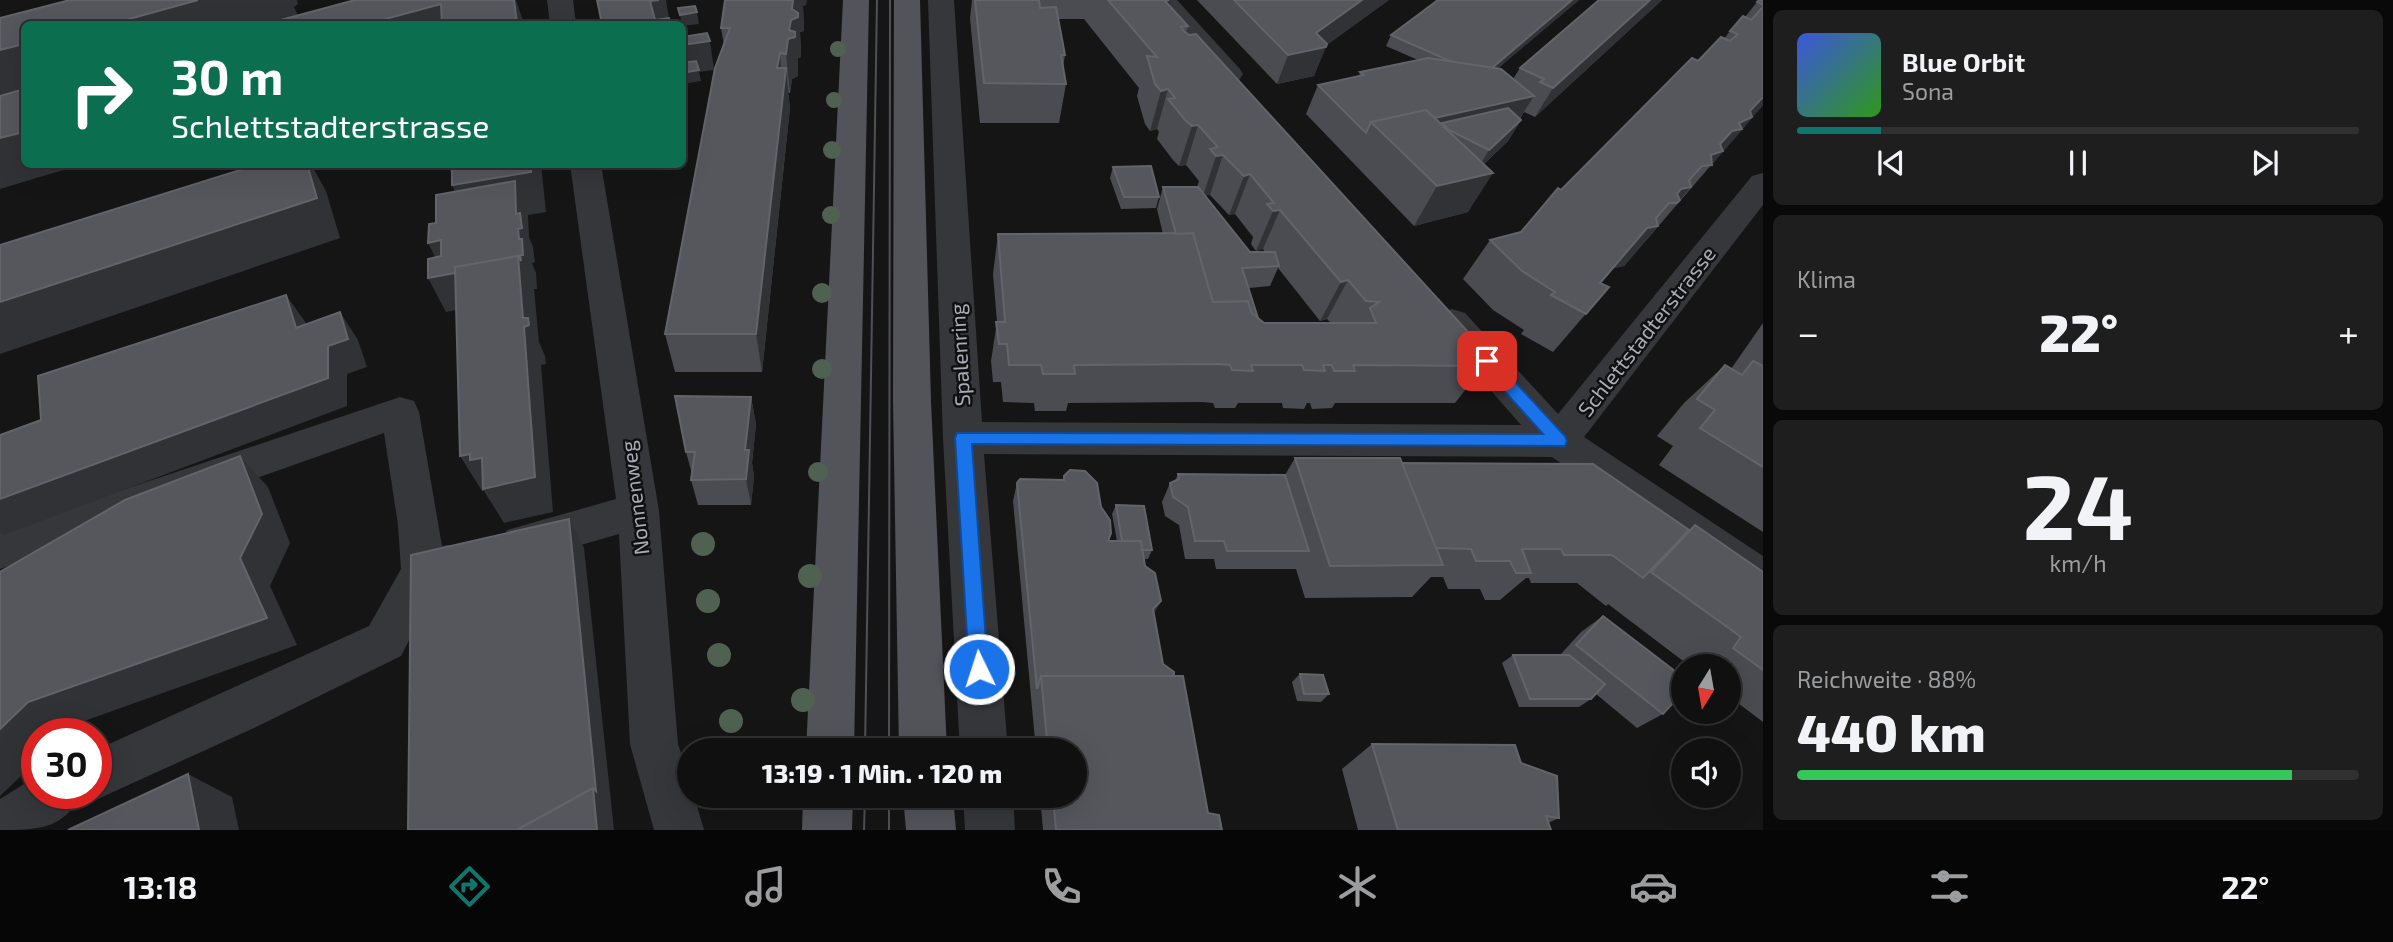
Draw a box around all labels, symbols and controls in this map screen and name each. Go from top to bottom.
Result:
text: 30 m [171,46,283,105]
text: Blue Orbit [1902,46,2025,77]
icon: right [56,49,147,140]
text: Sona [1902,77,1954,105]
text: Schlettstadterstrasse [171,106,489,144]
icon: previous [1872,144,1910,182]
icon: pause [2059,144,2097,182]
icon: next [2246,144,2284,182]
street label: Schlettstadterstrasse [1572,241,1720,421]
text: Klima [1797,265,1856,293]
text: 22° [2039,300,2118,362]
street label: Spalenring [944,303,974,407]
text: − [1797,309,1819,355]
text: + [2338,309,2359,355]
pin [1457,331,1517,391]
icon: arrive [1468,342,1506,380]
street label: Nonnenweg [615,439,653,557]
text: 24 [2023,449,2133,558]
text: km/h [2049,549,2107,577]
position arrow [942,632,1016,706]
north arrow [1671,654,1741,724]
map controls [1671,654,1741,808]
text: Reichweite · 88% [1797,665,1976,693]
text: 440 km [1797,700,1986,762]
speed limit sign: 30 [21,718,112,809]
button: sound [1671,738,1741,808]
text: 13:19 · 1 Min. · 120 m [762,757,1002,788]
icon: directions [445,862,494,911]
icon: music [741,862,790,911]
icon: phone [1037,862,1086,911]
icon: climate [1333,862,1382,911]
icon: car [1629,862,1678,911]
icon: filters [1925,862,1974,911]
text: 13:18 [124,867,198,905]
text: 22° [2221,867,2269,905]

